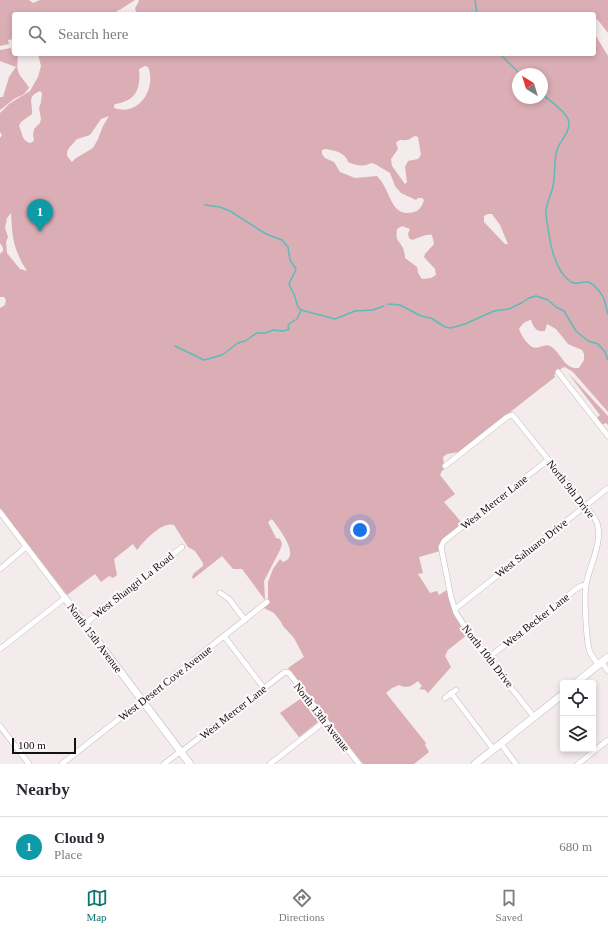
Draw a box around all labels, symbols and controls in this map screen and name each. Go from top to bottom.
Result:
search box [12,12,596,56]
icon: search [26,23,48,45]
text: Search here [58,26,128,42]
north arrow [512,68,548,104]
pin: 1 [27,199,53,232]
street label: North 9th Drive [545,458,597,520]
street label: West Mercer Lane [458,472,530,532]
street label: West Sahuaro Drive [493,516,570,580]
your location [350,520,370,540]
street label: West Shangri La Road [90,549,176,620]
street label: West Becker Lane [501,590,571,649]
street label: North 15th Avenue [65,601,125,675]
street label: North 10th Drive [460,622,516,690]
street label: West Desert Cove Avenue [116,643,214,723]
street label: North 13th Avenue [292,680,353,754]
map controls [560,680,596,752]
button: locate [560,680,596,716]
street label: West Mercer Lane [197,682,269,742]
button: layers [560,716,596,752]
scale bar [12,736,76,755]
text: 100 m [18,739,46,751]
text: Nearby [16,780,70,799]
text: Cloud 9 [54,830,104,846]
text: 1 [26,839,32,854]
text: 680 m [559,839,592,854]
text: Place [54,847,82,862]
tab: Map [86,887,108,923]
tab: Directions [279,887,324,923]
tab: Saved [496,887,522,923]

